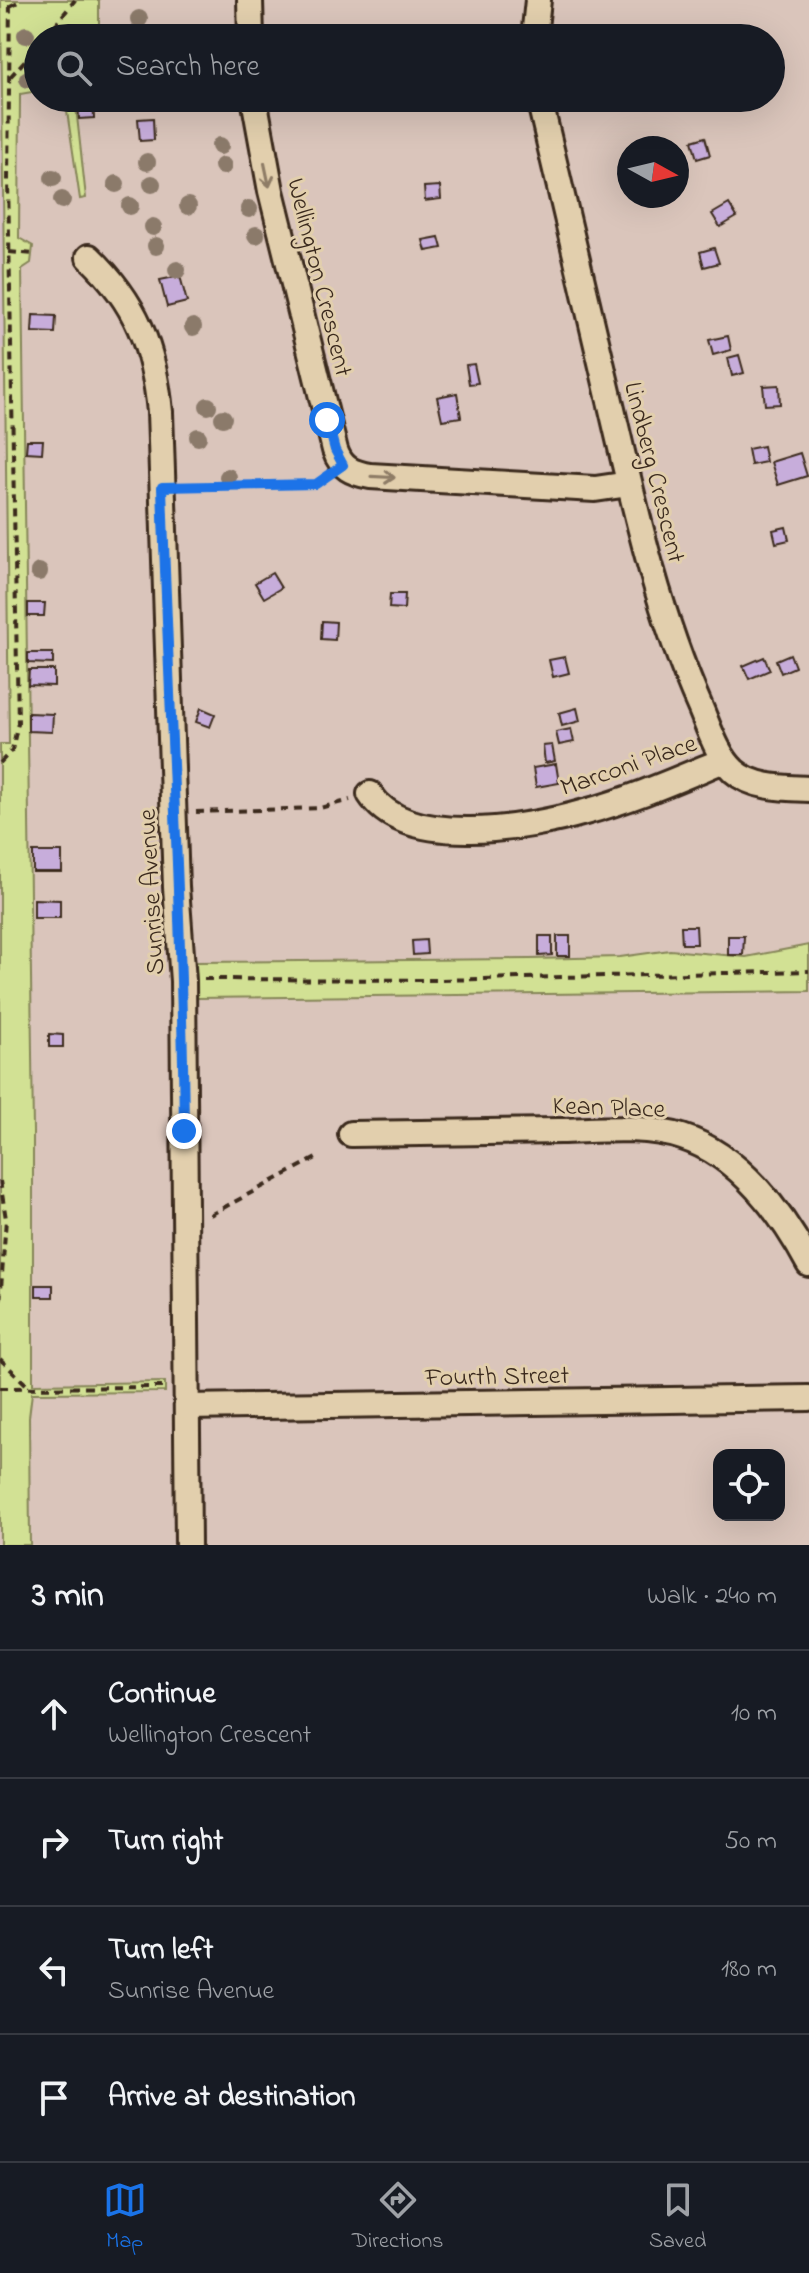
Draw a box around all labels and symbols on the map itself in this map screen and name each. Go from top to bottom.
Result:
north arrow [617,136,689,208]
one-way arrow [261,162,276,187]
street label: Wellington Crescent [275,175,361,381]
street label: Lindberg Crescent [612,378,694,567]
route start [309,402,345,438]
one-way arrow [369,469,396,484]
street label: Marconi Place [556,726,703,808]
street label: Sunrise Avenue [130,808,176,976]
street label: Kean Place [552,1088,666,1130]
route end [166,1113,202,1149]
street label: Fourth Street [424,1358,570,1398]

